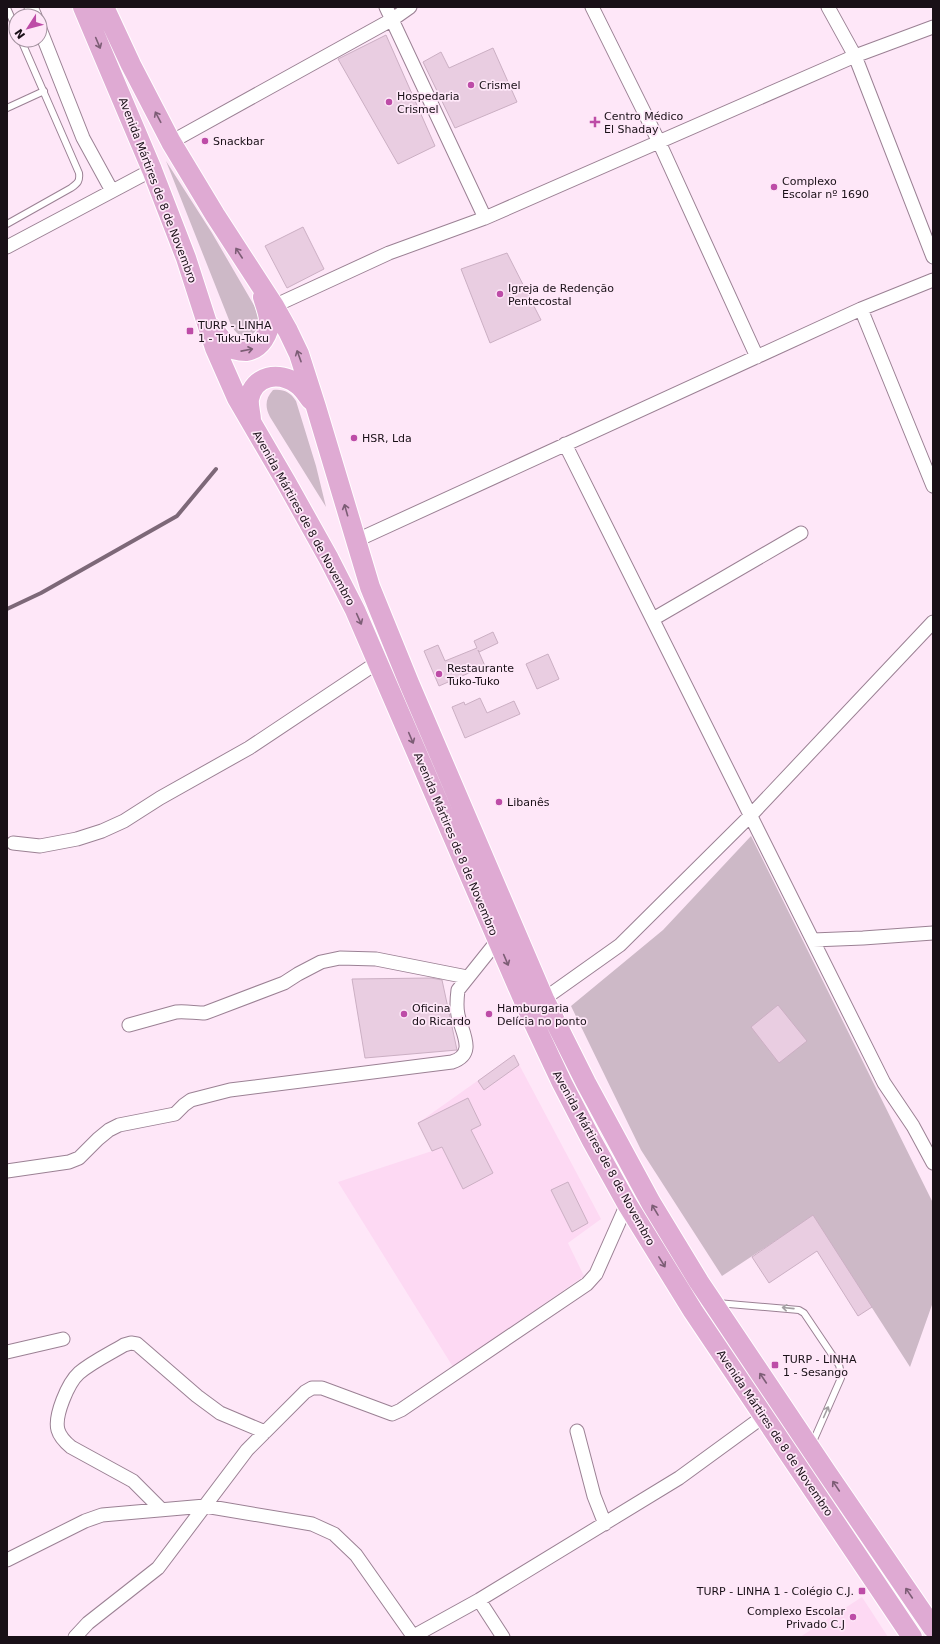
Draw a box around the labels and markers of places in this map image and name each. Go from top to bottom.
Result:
place label: Crismel [479,79,521,92]
marker: Crismel [466,80,476,90]
place label: Hospedaria Crismel [397,90,460,116]
marker: Hospedaria Crismel [384,97,394,107]
place label: Centro Médico El Shaday [604,110,684,136]
marker: Centro Médico El Shaday [589,116,601,128]
place label: Snackbar [213,135,265,148]
marker: Snackbar [200,136,210,146]
place label: Complexo Escolar nº 1690 [782,175,869,201]
marker: Complexo Escolar nº 1690 [769,182,779,192]
place label: Igreja de Redenção Pentecostal [508,282,614,308]
marker: Igreja de Redenção Pentecostal [495,289,505,299]
place label: TURP - LINHA 1 - Tuku-Tuku [197,319,272,345]
marker: TURP - LINHA 1 - Tuku-Tuku [185,326,195,336]
place label: HSR, Lda [362,432,412,445]
marker: HSR, Lda [349,433,359,443]
place label: Restaurante Tuko-Tuko [446,662,514,688]
marker: Restaurante Tuko-Tuko [434,669,444,679]
place label: Libanês [507,796,550,809]
marker: Libanês [494,797,504,807]
place label: Oficina do Ricardo [412,1002,471,1028]
place label: Hamburgaria Delícia no ponto [497,1002,587,1028]
marker: Oficina do Ricardo [399,1009,409,1019]
marker: Hamburgaria Delícia no ponto [484,1009,494,1019]
place label: TURP - LINHA 1 - Sesango [782,1353,857,1379]
marker: TURP - LINHA 1 - Sesango [770,1360,780,1370]
place label: TURP - LINHA 1 - Colégio C.J. [696,1585,854,1598]
marker: TURP - LINHA 1 - Colégio C.J. [857,1586,867,1596]
place label: Complexo Escolar Privado C.J [747,1605,845,1631]
marker: Complexo Escolar Privado C.J [848,1612,858,1622]

